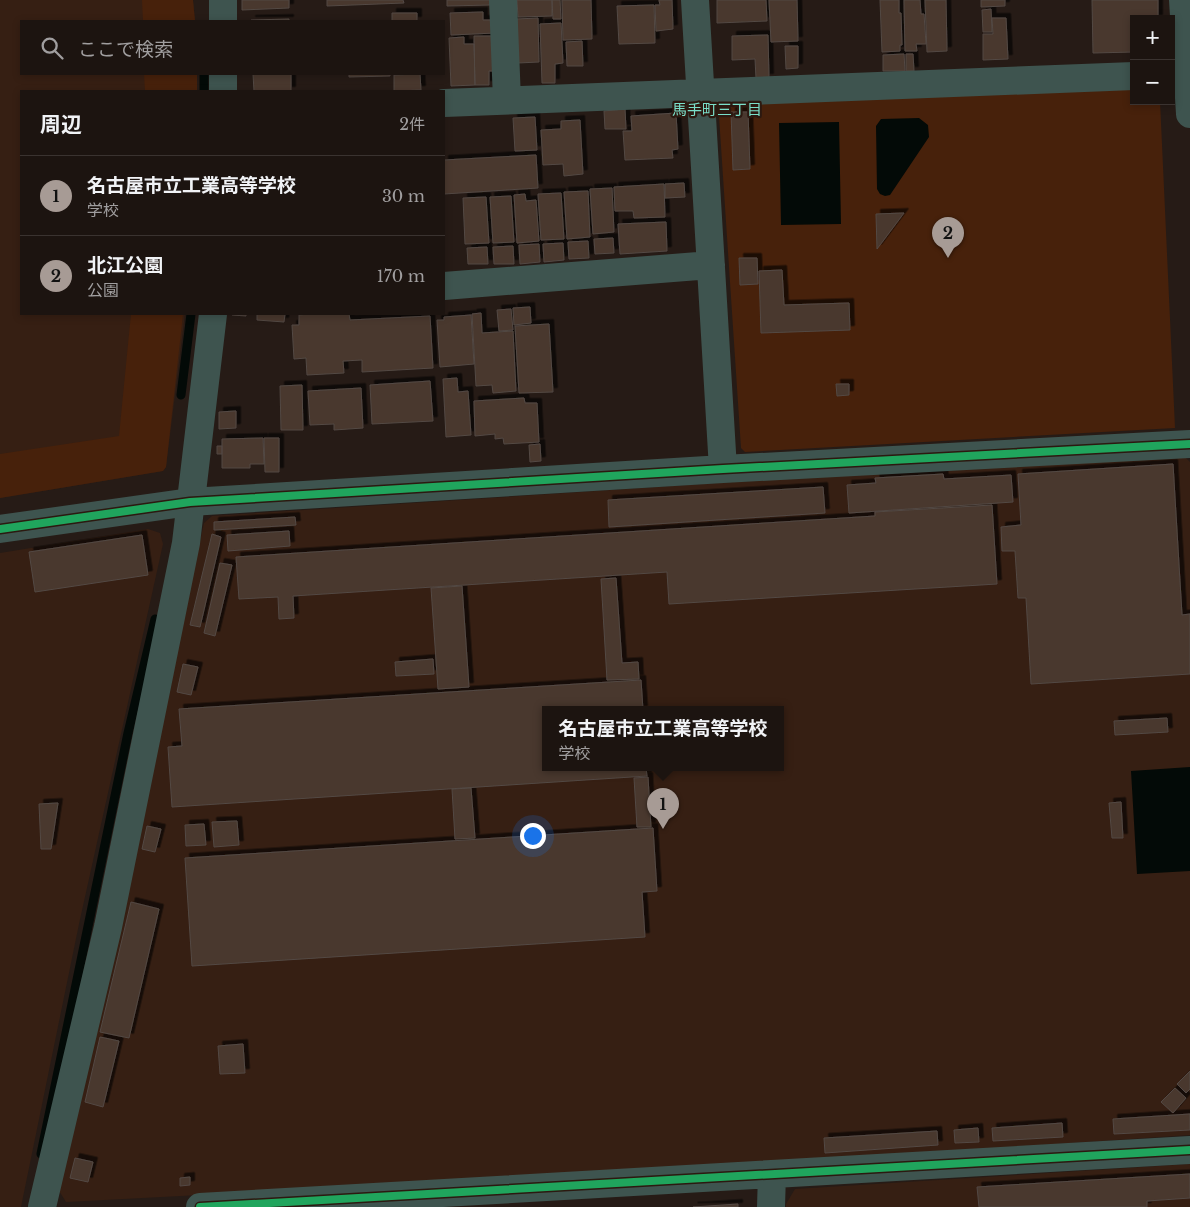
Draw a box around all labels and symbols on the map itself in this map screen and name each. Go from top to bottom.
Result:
district label: 馬手町三丁目 [672,100,762,119]
pin: 2 [932,217,964,258]
pin: 1 [647,788,679,829]
your location [520,823,546,849]

